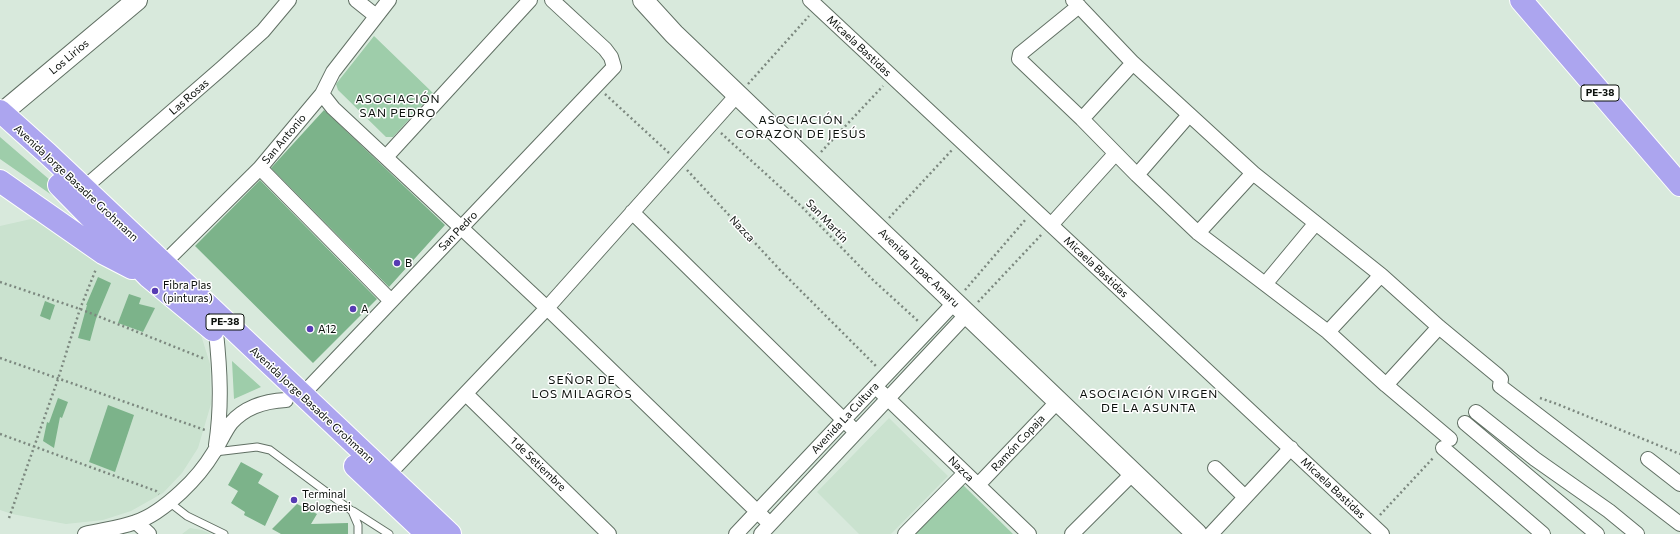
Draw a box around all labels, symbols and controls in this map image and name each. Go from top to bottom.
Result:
street label: Micaela Bastidas [824,13,894,79]
street label: Los Lirios [46,37,92,77]
street label: Las Rosas [166,76,212,118]
road number: PE-38 [1581,85,1619,101]
district label: ASOCIACIÓN SAN PEDRO [355,92,441,120]
street label: San Antonio [259,111,309,167]
district label: ASOCIACIÓN CORAZON DE JESÚS [735,113,867,141]
street label: Avenida Jorge Basadre Grohmann [11,122,141,244]
street label: San Martín [803,197,851,245]
street label: San Pedro [436,208,480,254]
street label: Nazca [727,213,757,245]
street label: Avenida Tupac Amaru [876,226,962,310]
street label: Micaela Bastidas [1061,234,1131,300]
place label: B [405,256,412,270]
marker: B [392,258,402,268]
place label: Fibra Plas (pinturas) [163,278,213,304]
marker: Fibra Plas (pinturas) [150,286,160,296]
place label: A [361,302,369,316]
marker: A [348,304,358,314]
road number: PE-38 [206,314,244,330]
place label: A12 [318,322,336,336]
marker: A12 [305,324,315,334]
street label: Avenida Jorge Basadre Grohmann [247,344,377,466]
district label: SEÑOR DE LOS MILAGROS [532,373,632,401]
street label: Avenida La Cultura [808,379,882,457]
district label: ASOCIACIÓN VIRGEN DE LA ASUNTA [1080,387,1218,415]
street label: Ramón Copaja [988,412,1048,474]
street label: 1 de Setiembre [507,434,569,494]
street label: Nazca [945,454,977,484]
street label: Micaela Bastidas [1298,455,1368,521]
place label: Terminal Bolognesi [302,487,351,513]
marker: Terminal Bolognesi [289,495,299,505]

